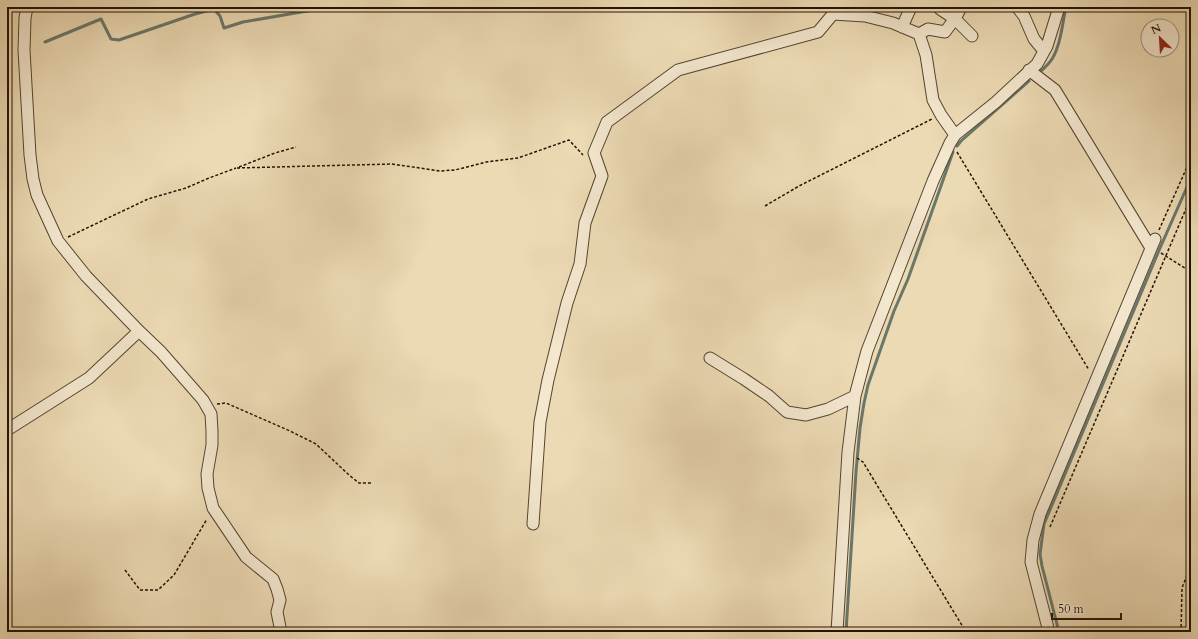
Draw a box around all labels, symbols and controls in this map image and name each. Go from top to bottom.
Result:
north arrow [1140,18,1180,58]
text: N [1148,20,1164,38]
scale bar [1052,595,1121,621]
text: 50 m [1058,601,1085,617]

